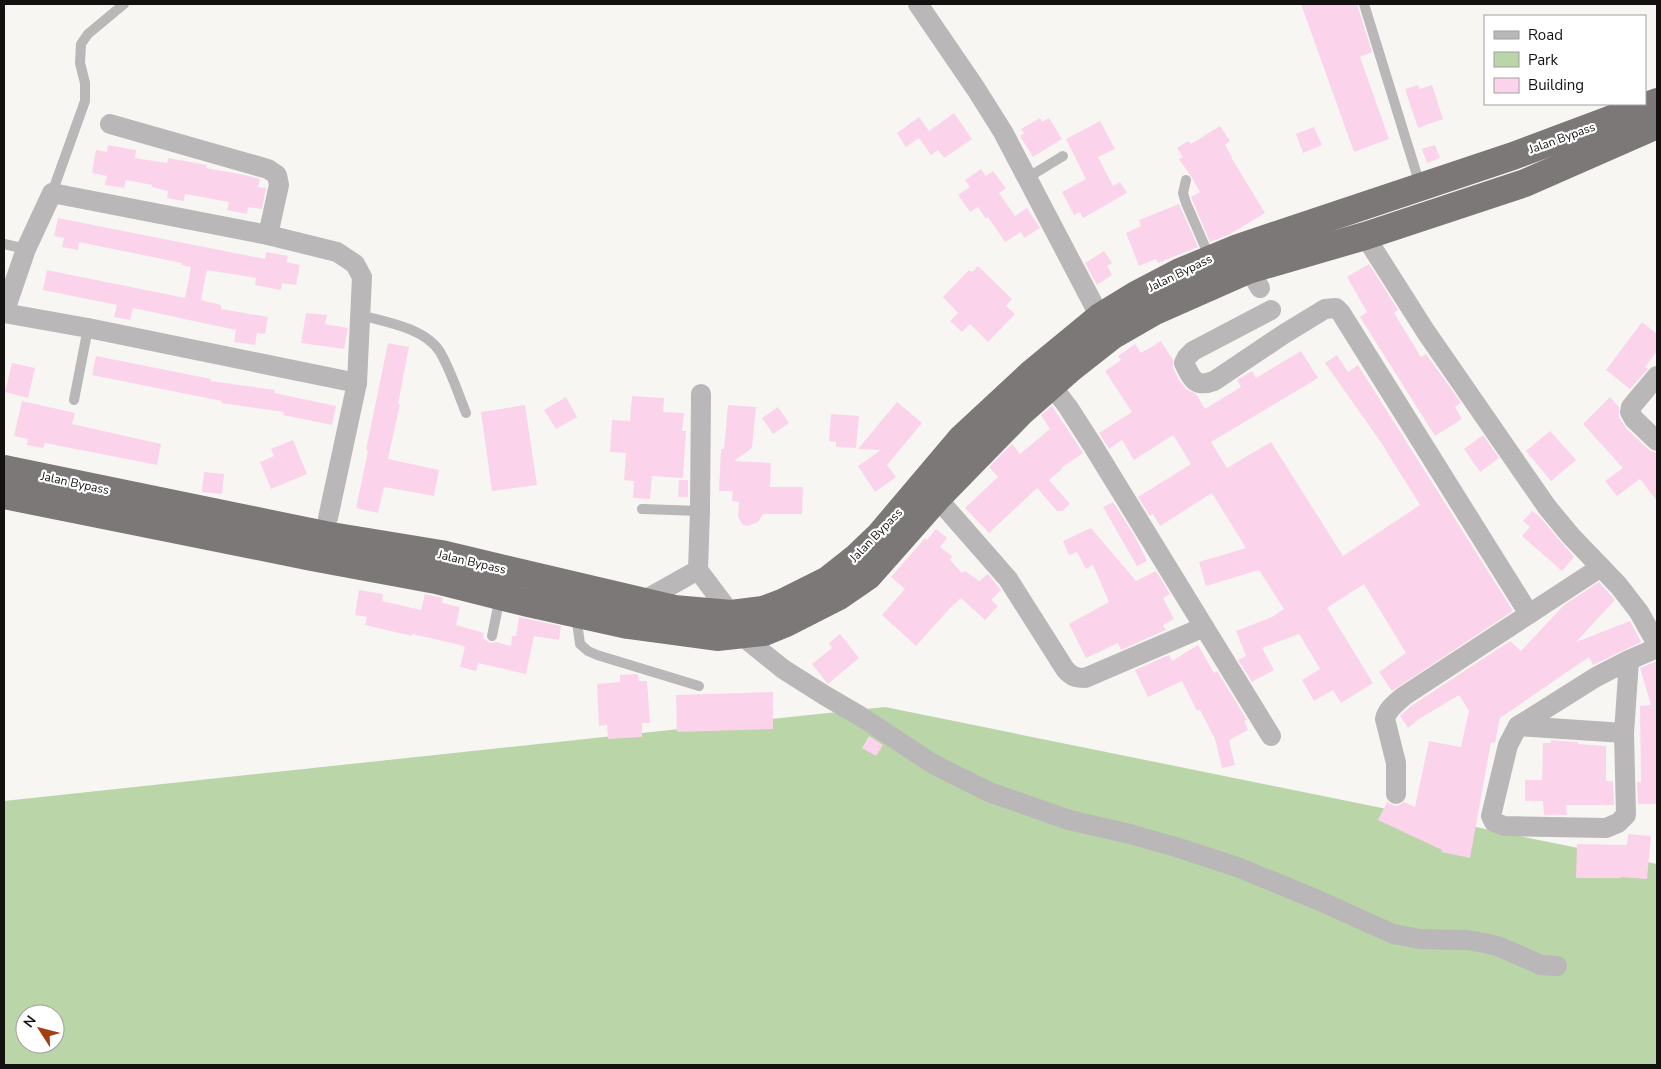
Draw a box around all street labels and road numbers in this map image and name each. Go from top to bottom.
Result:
street label: Jalan Bypass [1526,119,1597,158]
street label: Jalan Bypass [1144,251,1215,296]
street label: Jalan Bypass [38,468,111,498]
street label: Jalan Bypass [845,504,906,566]
street label: Jalan Bypass [435,546,508,578]

